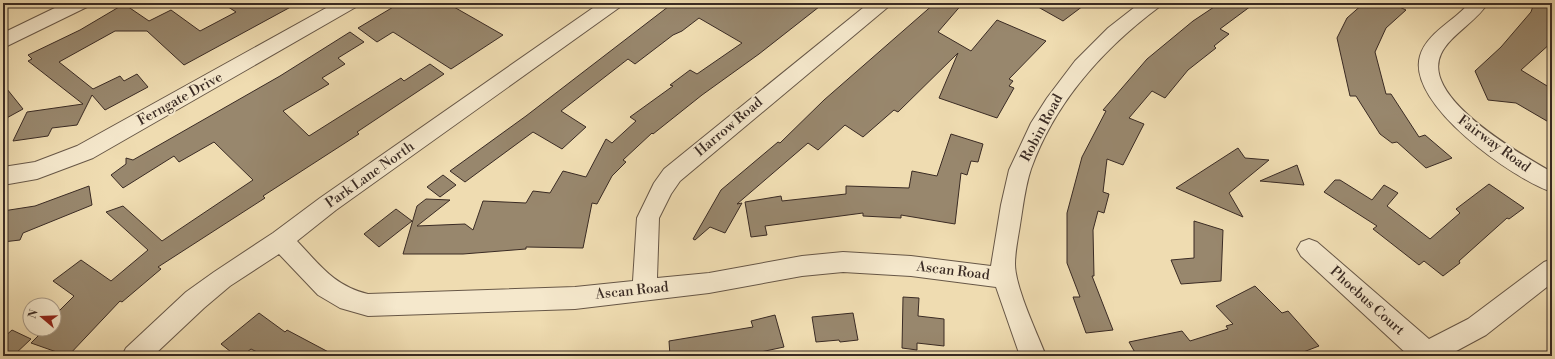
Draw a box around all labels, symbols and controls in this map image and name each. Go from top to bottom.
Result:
street label: Ferngate Drive [134,68,226,130]
street label: Robin Road [1017,91,1067,165]
street label: Harrow Road [691,93,767,161]
street label: Fairway Road [1454,112,1534,176]
street label: Park Lane North [322,137,419,212]
street label: Ascan Road [914,257,991,284]
street label: Phoebus Court [1326,263,1408,339]
street label: Ascan Road [593,278,670,304]
north arrow [22,297,62,337]
text: N [25,307,42,320]

